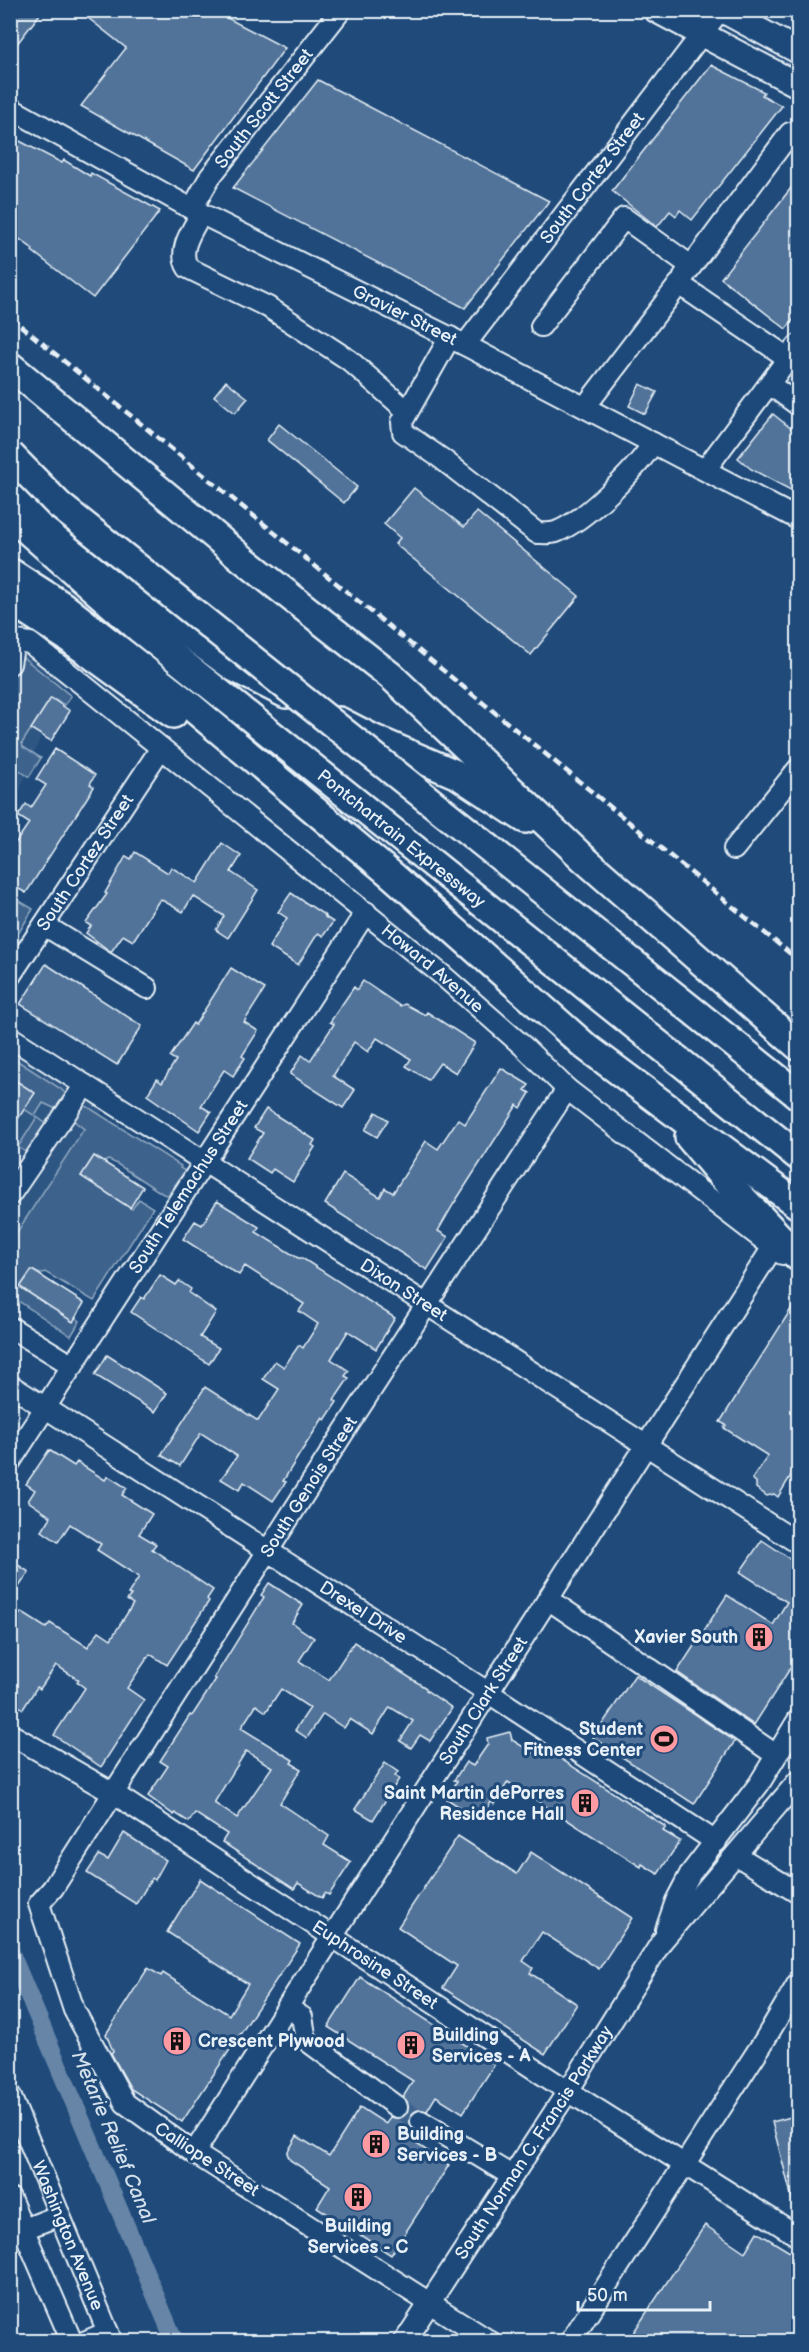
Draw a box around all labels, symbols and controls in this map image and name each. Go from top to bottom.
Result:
street label: South Scott Street [211,44,318,173]
street label: South Cortez Street [536,108,649,248]
street label: Gravier Street [349,281,461,350]
street label: Pontchartrain Expressway [313,765,490,913]
street label: South Cortez Street [33,790,139,935]
street label: Howard Avenue [377,920,488,1018]
street label: South Telemachus Street [125,1096,253,1278]
street label: Dixon Street [356,1255,451,1326]
street label: South Genois Street [257,1412,362,1561]
street label: Drexel Drive [315,1577,411,1649]
building icon: Xavier South [743,1621,775,1653]
place label: Xavier South [635,1627,738,1648]
street label: South Clark Street [435,1633,532,1769]
place label: Student Fitness Center [523,1719,644,1761]
sports icon: Student Fitness Center [648,1723,680,1755]
place label: Saint Martin dePorres Residence Hall [384,1783,564,1825]
building icon: Saint Martin dePorres Residence Hall [569,1787,601,1819]
street label: Euphrosine Street [308,1916,442,2014]
street label: South Norman C. Francis Parkway [451,2021,618,2263]
building icon: Crescent Plywood [161,2025,193,2057]
place label: Building Services - A [432,2025,532,2067]
building icon: Building Services - A [395,2029,427,2061]
place label: Crescent Plywood [198,2031,345,2052]
water label: Metarie Relief Canal [66,2047,161,2229]
street label: Calliope Street [150,2118,263,2201]
place label: Building Services - B [397,2124,498,2166]
building icon: Building Services - B [360,2128,392,2160]
street label: Washington Avenue [27,2158,108,2314]
building icon: Building Services - C [342,2181,374,2213]
place label: Building Services - C [308,2216,408,2258]
scale bar [578,2274,710,2312]
text: 50 m [587,2285,628,2306]

